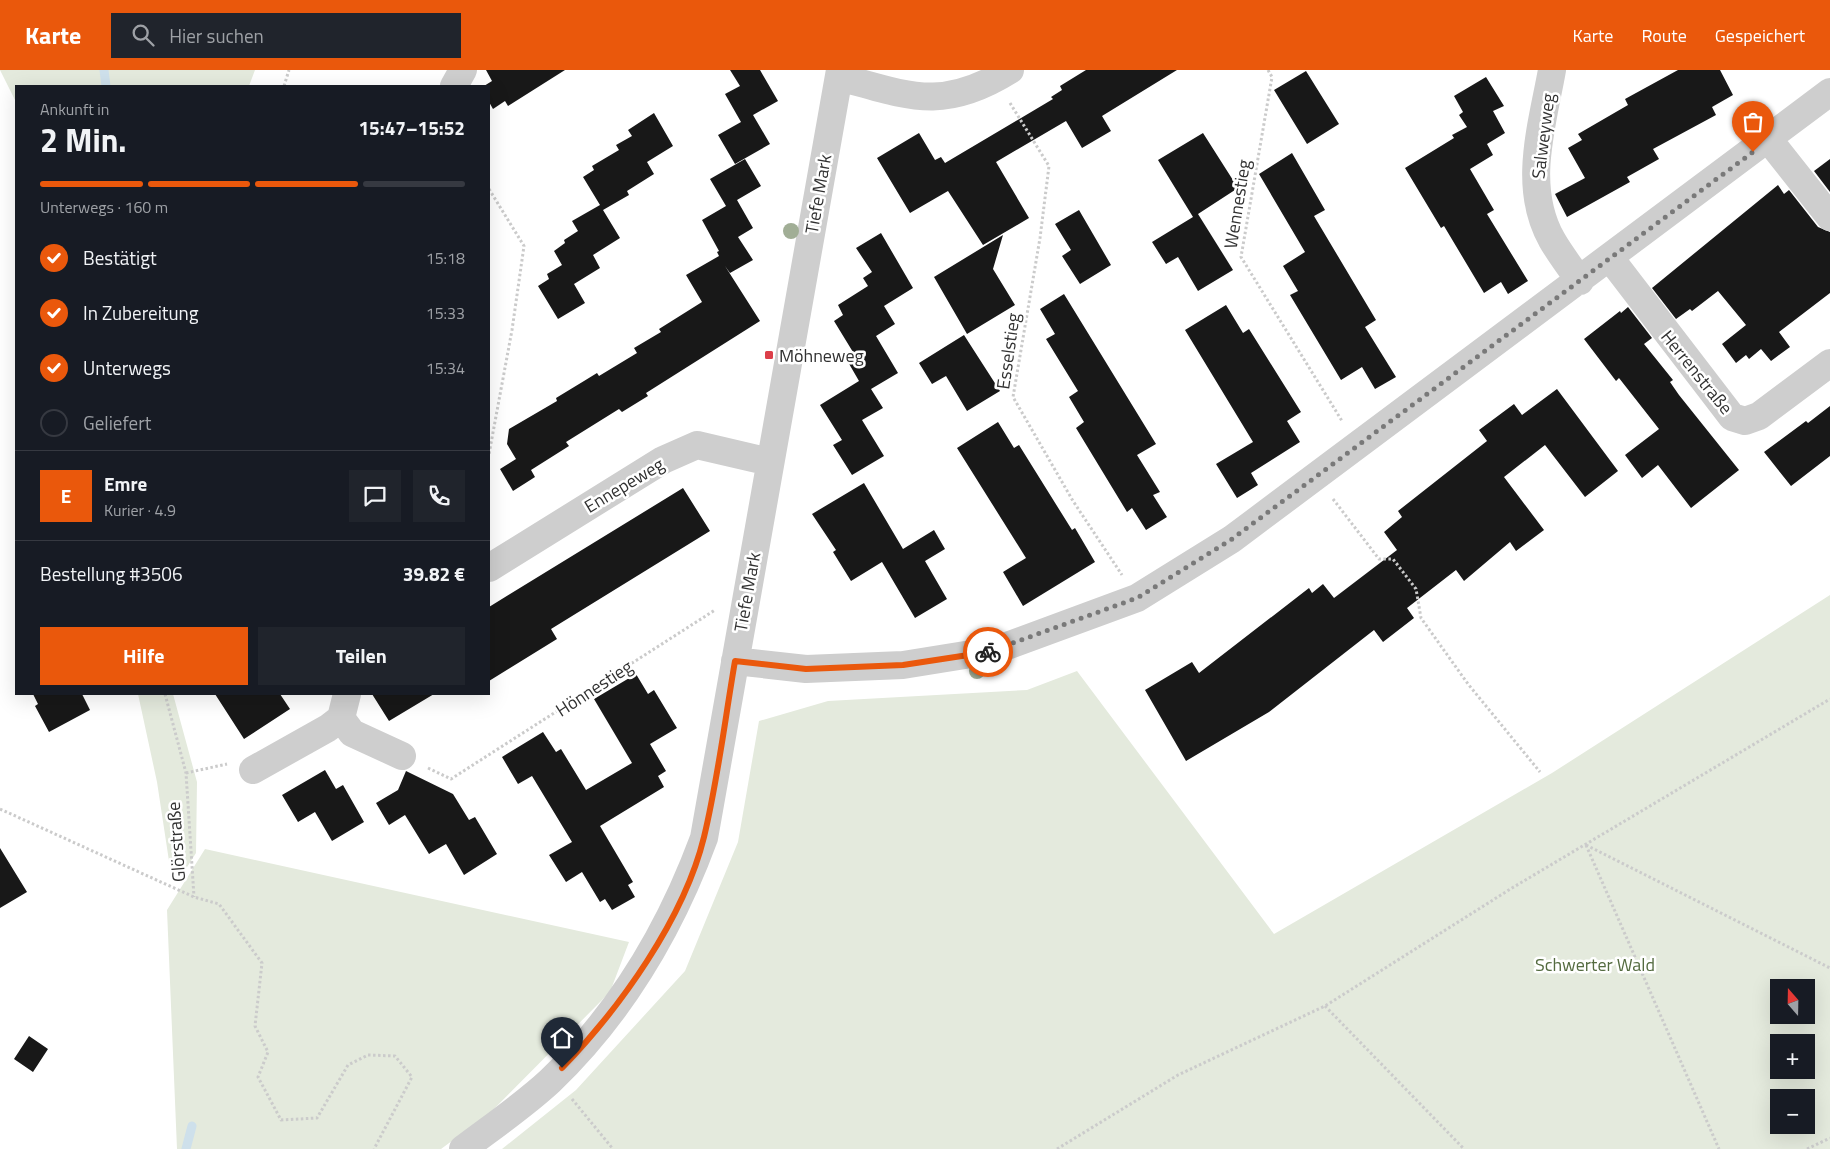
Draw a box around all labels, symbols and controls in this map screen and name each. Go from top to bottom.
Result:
search box [111,13,461,58]
text: Karte [25,17,81,53]
icon: search [129,21,157,49]
text: Hier suchen [169,21,264,50]
text: Karte [1572,22,1613,49]
text: Route [1641,22,1687,49]
text: Gespeichert [1715,22,1805,49]
street label: Salweyweg [1524,92,1562,180]
text: Ankunft in [40,97,109,121]
pin [1732,101,1774,152]
icon: bag [1739,108,1767,136]
text: 15:47–15:52 [358,113,465,142]
text: 2 Min. [40,116,127,164]
street label: Tiefe Mark [798,152,838,236]
street label: Wennestieg [1217,157,1257,251]
text: Unterwegs · 160 m [40,195,168,219]
text: Bestätigt [83,243,157,272]
icon: check [40,244,68,272]
text: 15:18 [426,246,465,270]
text: In Zubereitung [83,298,199,327]
icon: check [40,299,68,327]
text: 15:33 [426,301,465,325]
street label: Esselstieg [989,311,1027,391]
street label: Herrenstraße [1655,324,1739,420]
place label: Möhneweg [779,342,864,369]
marker: Möhneweg [763,349,775,361]
text: Unterwegs [83,353,171,382]
icon: check [40,354,68,382]
text: 15:34 [426,356,465,380]
text: Geliefert [83,408,151,437]
street label: Ennepeweg [579,451,669,519]
text: Emre [104,469,147,498]
button: chat [349,470,401,522]
button: phone [413,470,465,522]
text: E [61,481,71,510]
text: Kurier · 4.9 [104,498,176,522]
street label: Tiefe Mark [727,550,767,634]
text: Bestellung #3506 [40,559,183,588]
text: 39.82 € [403,559,465,588]
button: Hilfe [40,627,248,685]
button: Teilen [258,627,465,685]
courier [963,627,1013,677]
icon: bike [974,638,1002,666]
street label: Hönnestieg [550,653,638,723]
street label: Glörstraße [160,801,192,883]
park label: Schwerter Wald [1535,951,1655,978]
north arrow [1770,979,1815,1024]
map controls [1770,979,1815,1134]
pin [541,1017,583,1068]
icon: home [548,1024,576,1052]
button: + [1770,1034,1815,1079]
button: − [1770,1089,1815,1134]

